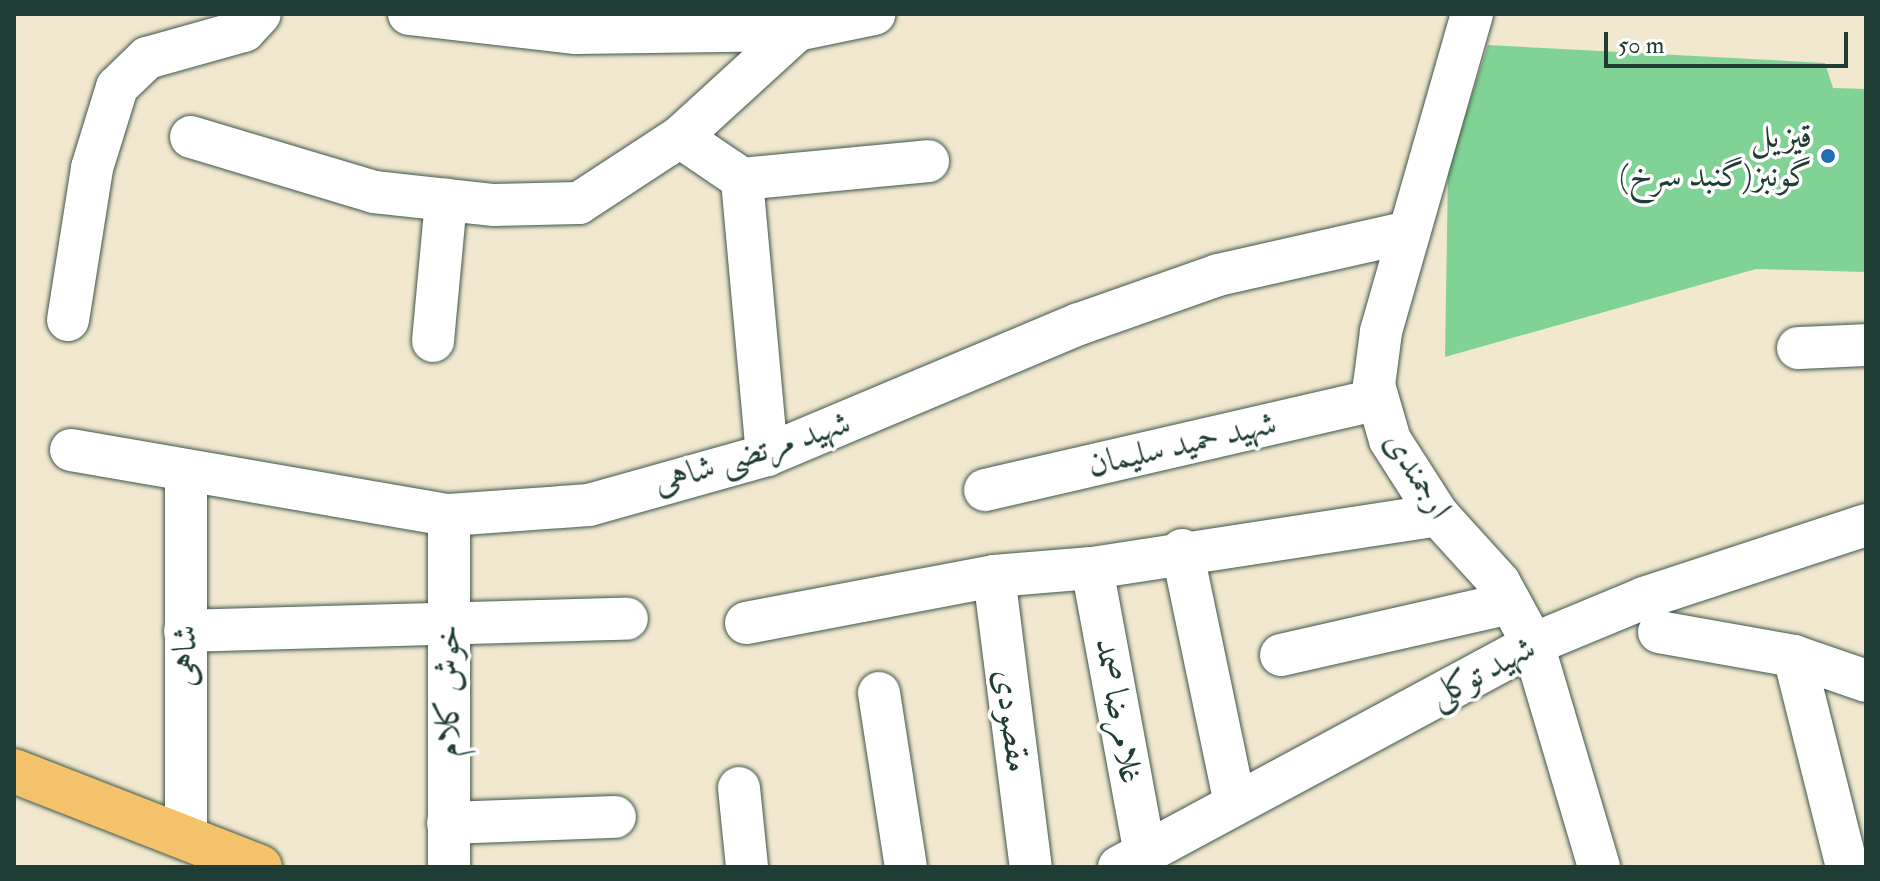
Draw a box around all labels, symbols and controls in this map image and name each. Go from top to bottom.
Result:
scale bar [1608,16,1852,66]
text: 50 m [1618,30,1664,61]
place label: قیزیل گونبز(گنبد سرخ) [1619,116,1812,196]
marker: قیزیل گونبز(گنبد سرخ) [1819,147,1837,165]
street label: شهید مرتضی شاهی [648,402,856,504]
street label: شهید حمید سلیمان [1084,402,1280,486]
street label: ارجمندی [1375,423,1461,527]
street label: شاهی [165,625,205,687]
street label: خوش کلام [428,625,468,757]
street label: شهید توکلی [1422,627,1542,717]
street label: غلامرضا صمد [1086,635,1152,787]
street label: مقصودی [985,667,1039,775]

